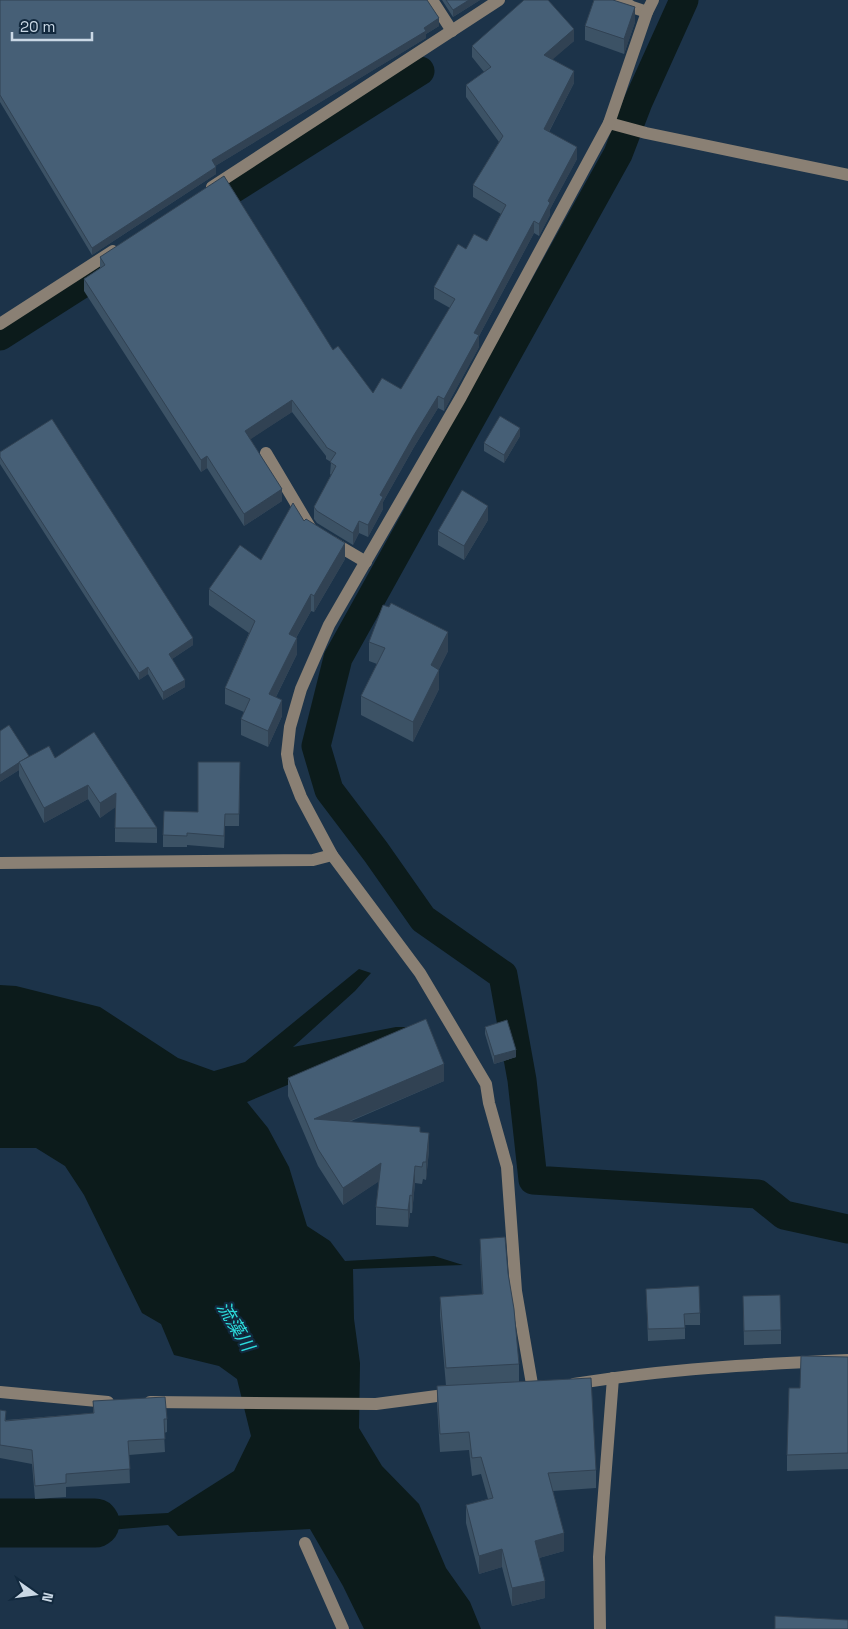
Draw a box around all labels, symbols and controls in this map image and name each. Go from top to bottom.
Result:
scale bar [12,10,92,42]
text: 20 m [20,17,55,36]
water label: 流藻川 [212,1297,261,1357]
north arrow [10,1569,60,1619]
text: N [38,1590,57,1604]

